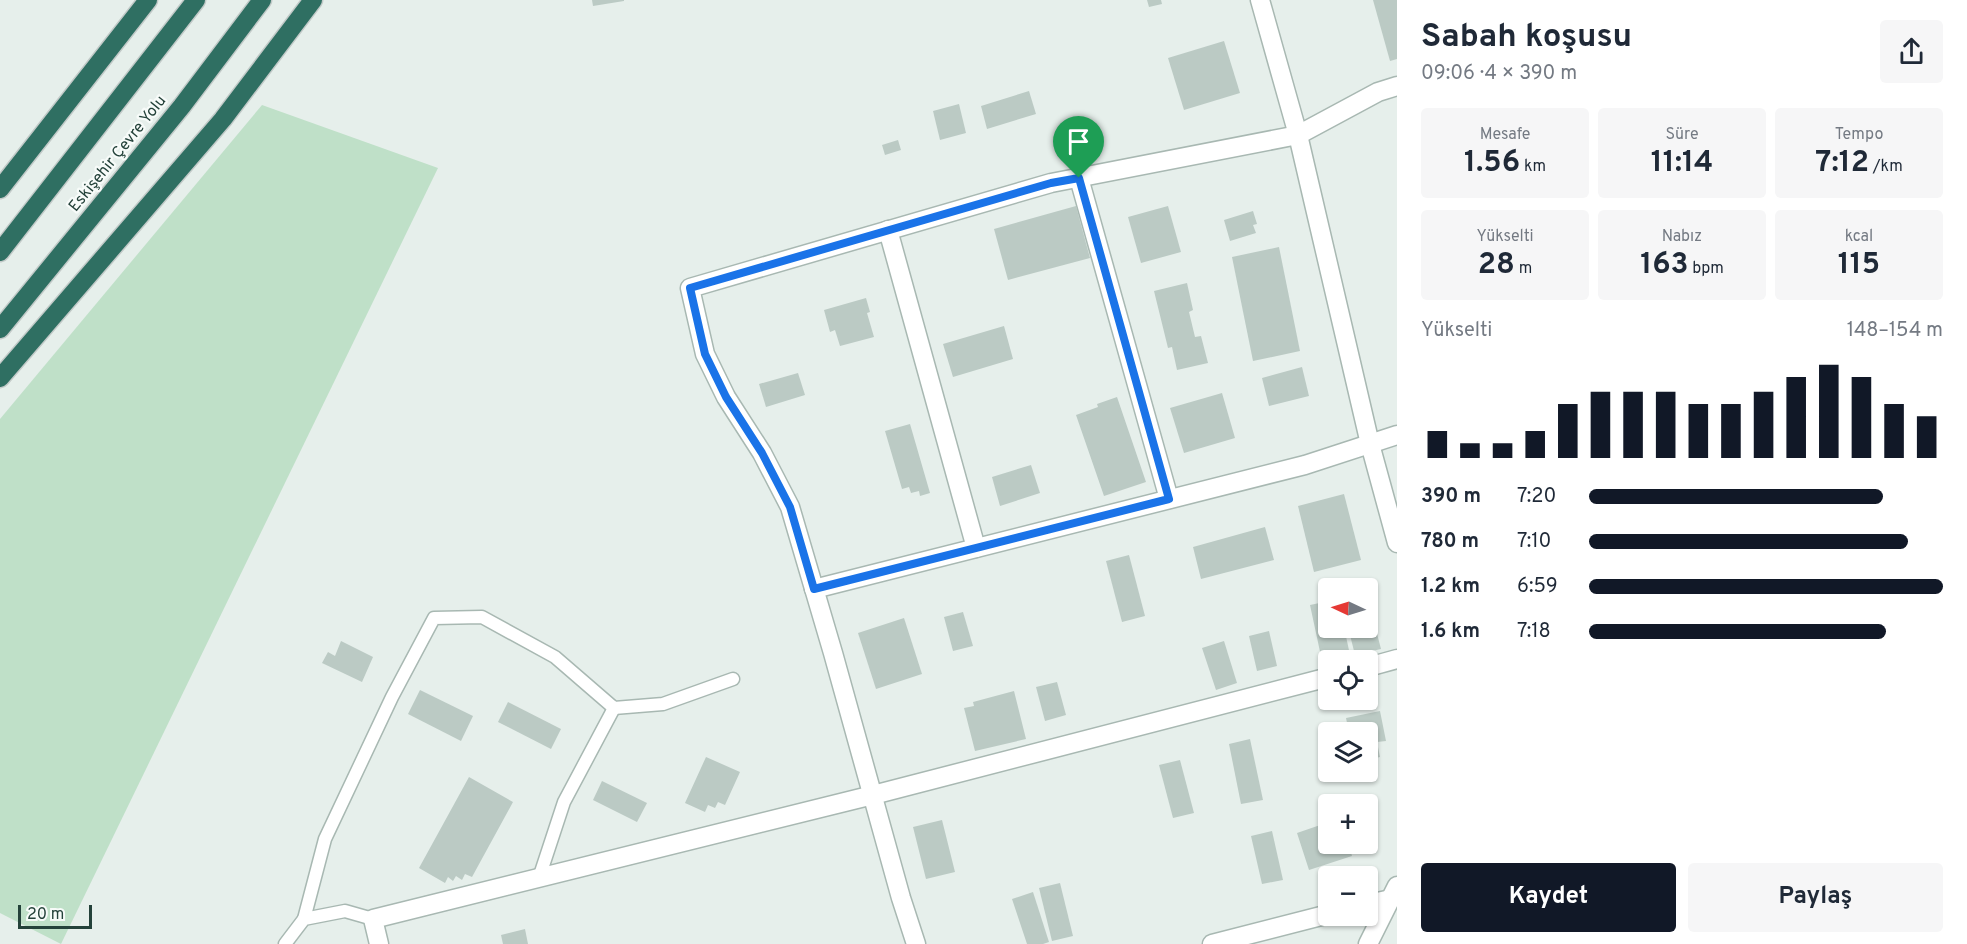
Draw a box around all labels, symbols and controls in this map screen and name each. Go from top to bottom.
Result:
text: Sabah koşusu [1421,17,1632,59]
button: share [1880,20,1943,83]
text: 09:06 · 4 × 390 m [1421,61,1577,87]
street label: Eskişehir Çevre Yolu [65,92,171,216]
pin [1053,116,1104,178]
icon: arrive [1062,125,1095,158]
text: Mesafe [1480,125,1530,145]
text: Süre [1665,125,1699,145]
text: Tempo [1835,125,1883,145]
text: 1.56 [1464,145,1520,182]
text: 11:14 [1651,145,1713,182]
text: 7:12 [1815,145,1869,182]
text: km [1520,157,1546,177]
text: /km [1869,157,1903,177]
text: Yükselti [1477,227,1533,247]
text: Nabız [1662,227,1702,247]
text: kcal [1845,227,1873,247]
text: 28 [1478,247,1515,284]
text: 163 [1640,247,1689,284]
text: 115 [1838,247,1880,284]
text: m [1515,259,1532,279]
text: bpm [1689,259,1724,279]
text: Yükselti [1421,318,1492,344]
text: 148–154 m [1847,318,1943,344]
text: 390 m [1421,484,1481,510]
text: 7:20 [1517,484,1556,510]
text: 780 m [1421,529,1479,555]
text: 7:10 [1517,529,1551,555]
text: 1.2 km [1421,574,1480,600]
text: 6:59 [1517,574,1558,600]
north arrow [1318,578,1378,638]
map controls [1318,578,1378,926]
text: 1.6 km [1421,619,1480,645]
text: 7:18 [1517,619,1551,645]
button: locate [1318,650,1378,710]
button: layers [1318,722,1378,782]
button: + [1318,794,1378,854]
button: Kaydet [1421,863,1676,932]
button: Paylaş [1688,863,1943,932]
button: − [1318,866,1378,926]
scale bar [18,902,92,930]
text: 20 m [27,905,64,925]

